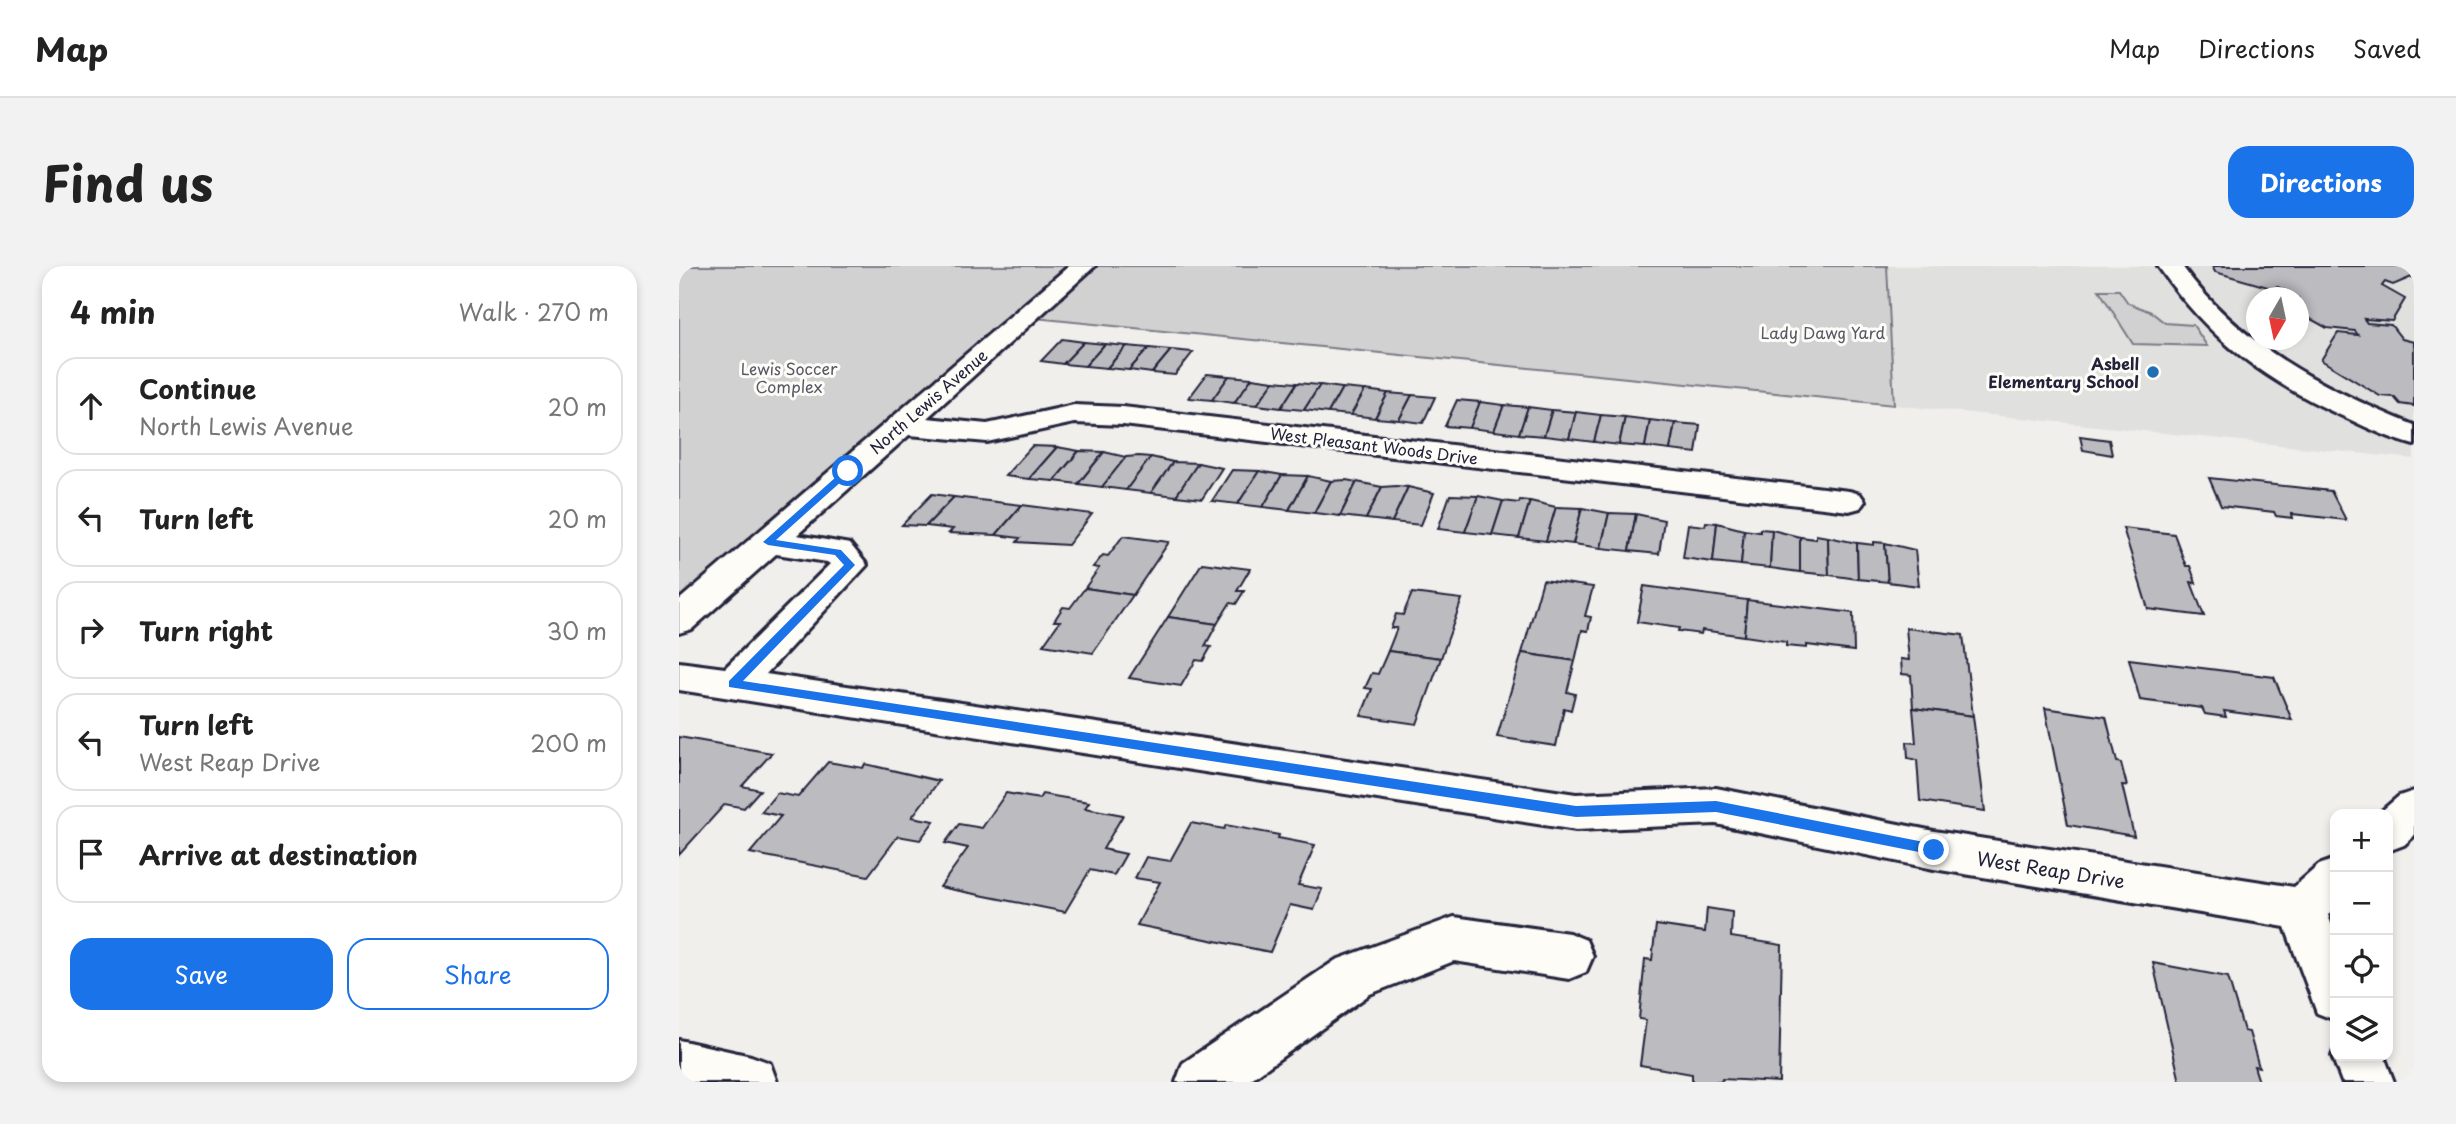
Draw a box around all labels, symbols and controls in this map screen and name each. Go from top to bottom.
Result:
text: Map [35,23,108,73]
text: Map [2109,30,2160,66]
text: Directions [2198,30,2315,66]
text: Saved [2353,30,2421,66]
text: Find us [42,145,213,219]
button: Directions [2228,146,2414,218]
north arrow [2246,287,2309,350]
text: 4 min [70,289,156,334]
text: Walk · 270 m [459,294,609,329]
park label: Lady Dawg Yard [1761,320,1886,344]
street label: North Lewis Avenue [864,343,992,459]
place label: Asbell Elementary School [1988,351,2139,393]
park label: Lewis Soccer Complex [741,356,838,398]
marker: Asbell Elementary School [2145,364,2161,380]
text: Continue [139,369,256,408]
icon: ahead [72,387,110,425]
text: 20 m [548,389,607,424]
text: North Lewis Avenue [139,408,354,443]
street label: West Pleasant Woods Drive [1269,420,1479,470]
route start [832,455,863,486]
icon: left [72,499,110,537]
text: Turn left [139,499,254,538]
text: 20 m [548,501,607,536]
icon: right [72,611,110,649]
text: Turn right [139,611,273,650]
text: 30 m [546,613,607,648]
text: Turn left [139,705,254,744]
icon: left [72,723,110,761]
text: 200 m [530,725,607,760]
text: West Reap Drive [139,744,321,779]
map controls [2330,809,2393,1061]
button: + [2330,809,2393,872]
route end [1918,834,1949,865]
icon: arrive [72,835,110,873]
text: Arrive at destination [139,835,418,874]
street label: West Reap Drive [1975,843,2127,895]
button: − [2330,872,2393,935]
button: locate [2330,935,2393,998]
button: Save [70,938,333,1010]
button: Share [347,938,609,1010]
button: layers [2330,998,2393,1061]

